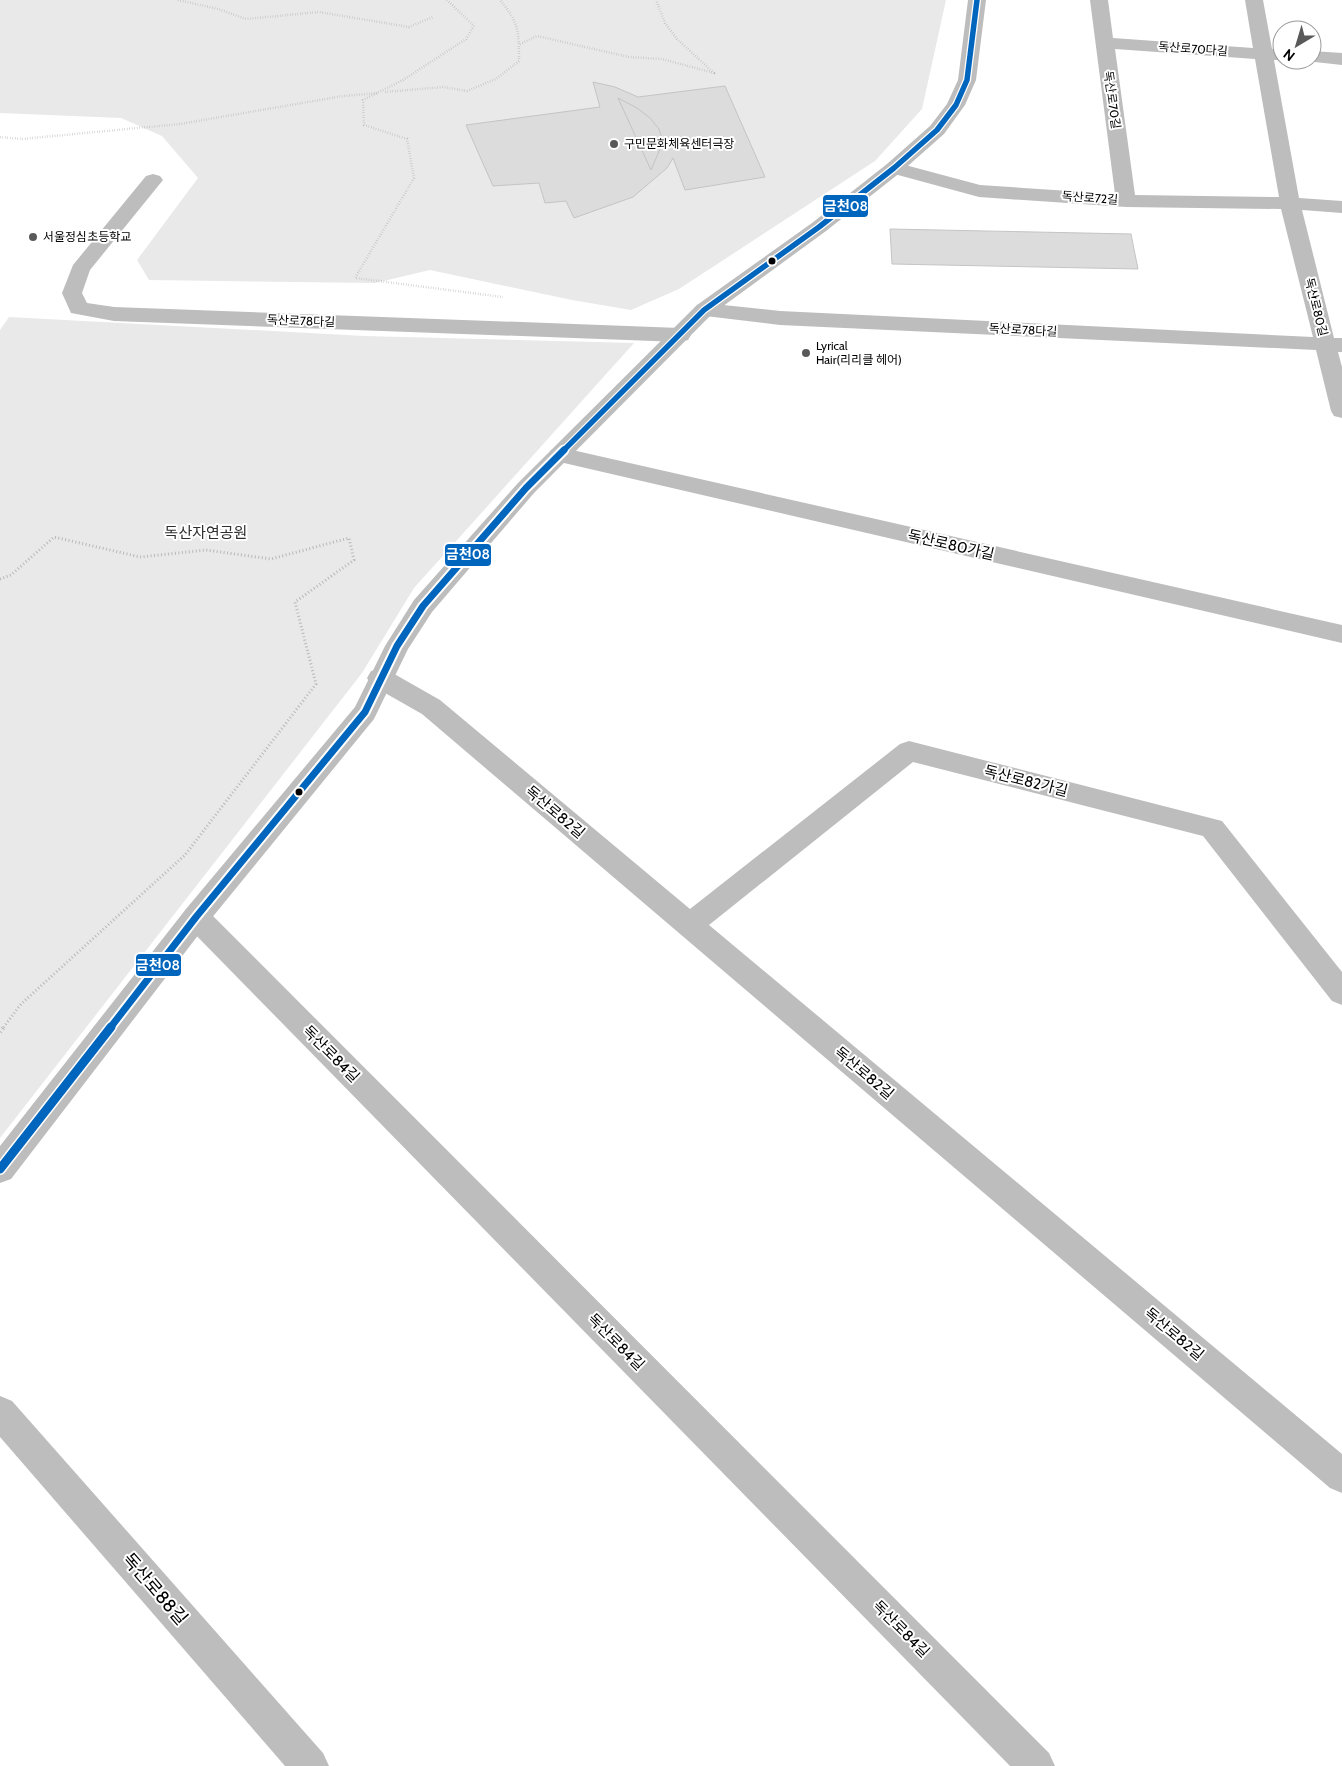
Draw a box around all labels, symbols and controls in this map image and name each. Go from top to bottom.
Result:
north arrow [1272,20,1322,70]
street label: 독산로70다길 [1158,39,1228,58]
text: N [1280,45,1298,65]
street label: 독산로70길 [1101,70,1124,130]
place label: 구민문화체육센터극장 [624,136,734,151]
marker: 구민문화체육센터극장 [608,138,620,150]
street label: 독산로72길 [1061,188,1119,207]
line badge: 금천08 [822,194,869,218]
text: 금천08 [824,197,868,215]
place label: 서울정심초등학교 [43,229,131,244]
marker: 서울정심초등학교 [27,231,39,243]
unlabelled marker [767,256,777,266]
street label: 독산로80길 [1302,276,1331,338]
street label: 독산로78다길 [267,312,336,329]
street label: 독산로78다길 [988,320,1058,339]
place label: Lyrical Hair(리리클 헤어) [816,338,902,367]
marker: Lyrical Hair(리리클 헤어) [800,347,812,359]
park label: 독산자연공원 [165,524,247,542]
street label: 독산로80가길 [906,526,996,564]
line badge: 금천08 [444,543,492,567]
text: 금천08 [446,545,490,563]
street label: 독산로82가길 [982,762,1070,800]
street label: 독산로82길 [522,782,588,842]
unlabelled marker [294,787,304,797]
line badge: 금천08 [135,953,182,977]
text: 금천08 [136,956,180,974]
street label: 독산로84길 [299,1022,363,1086]
street label: 독산로82길 [831,1043,897,1103]
street label: 독산로82길 [1141,1304,1207,1364]
street label: 독산로84길 [584,1310,648,1374]
street label: 독산로88길 [118,1549,192,1629]
street label: 독산로84길 [869,1597,933,1661]

